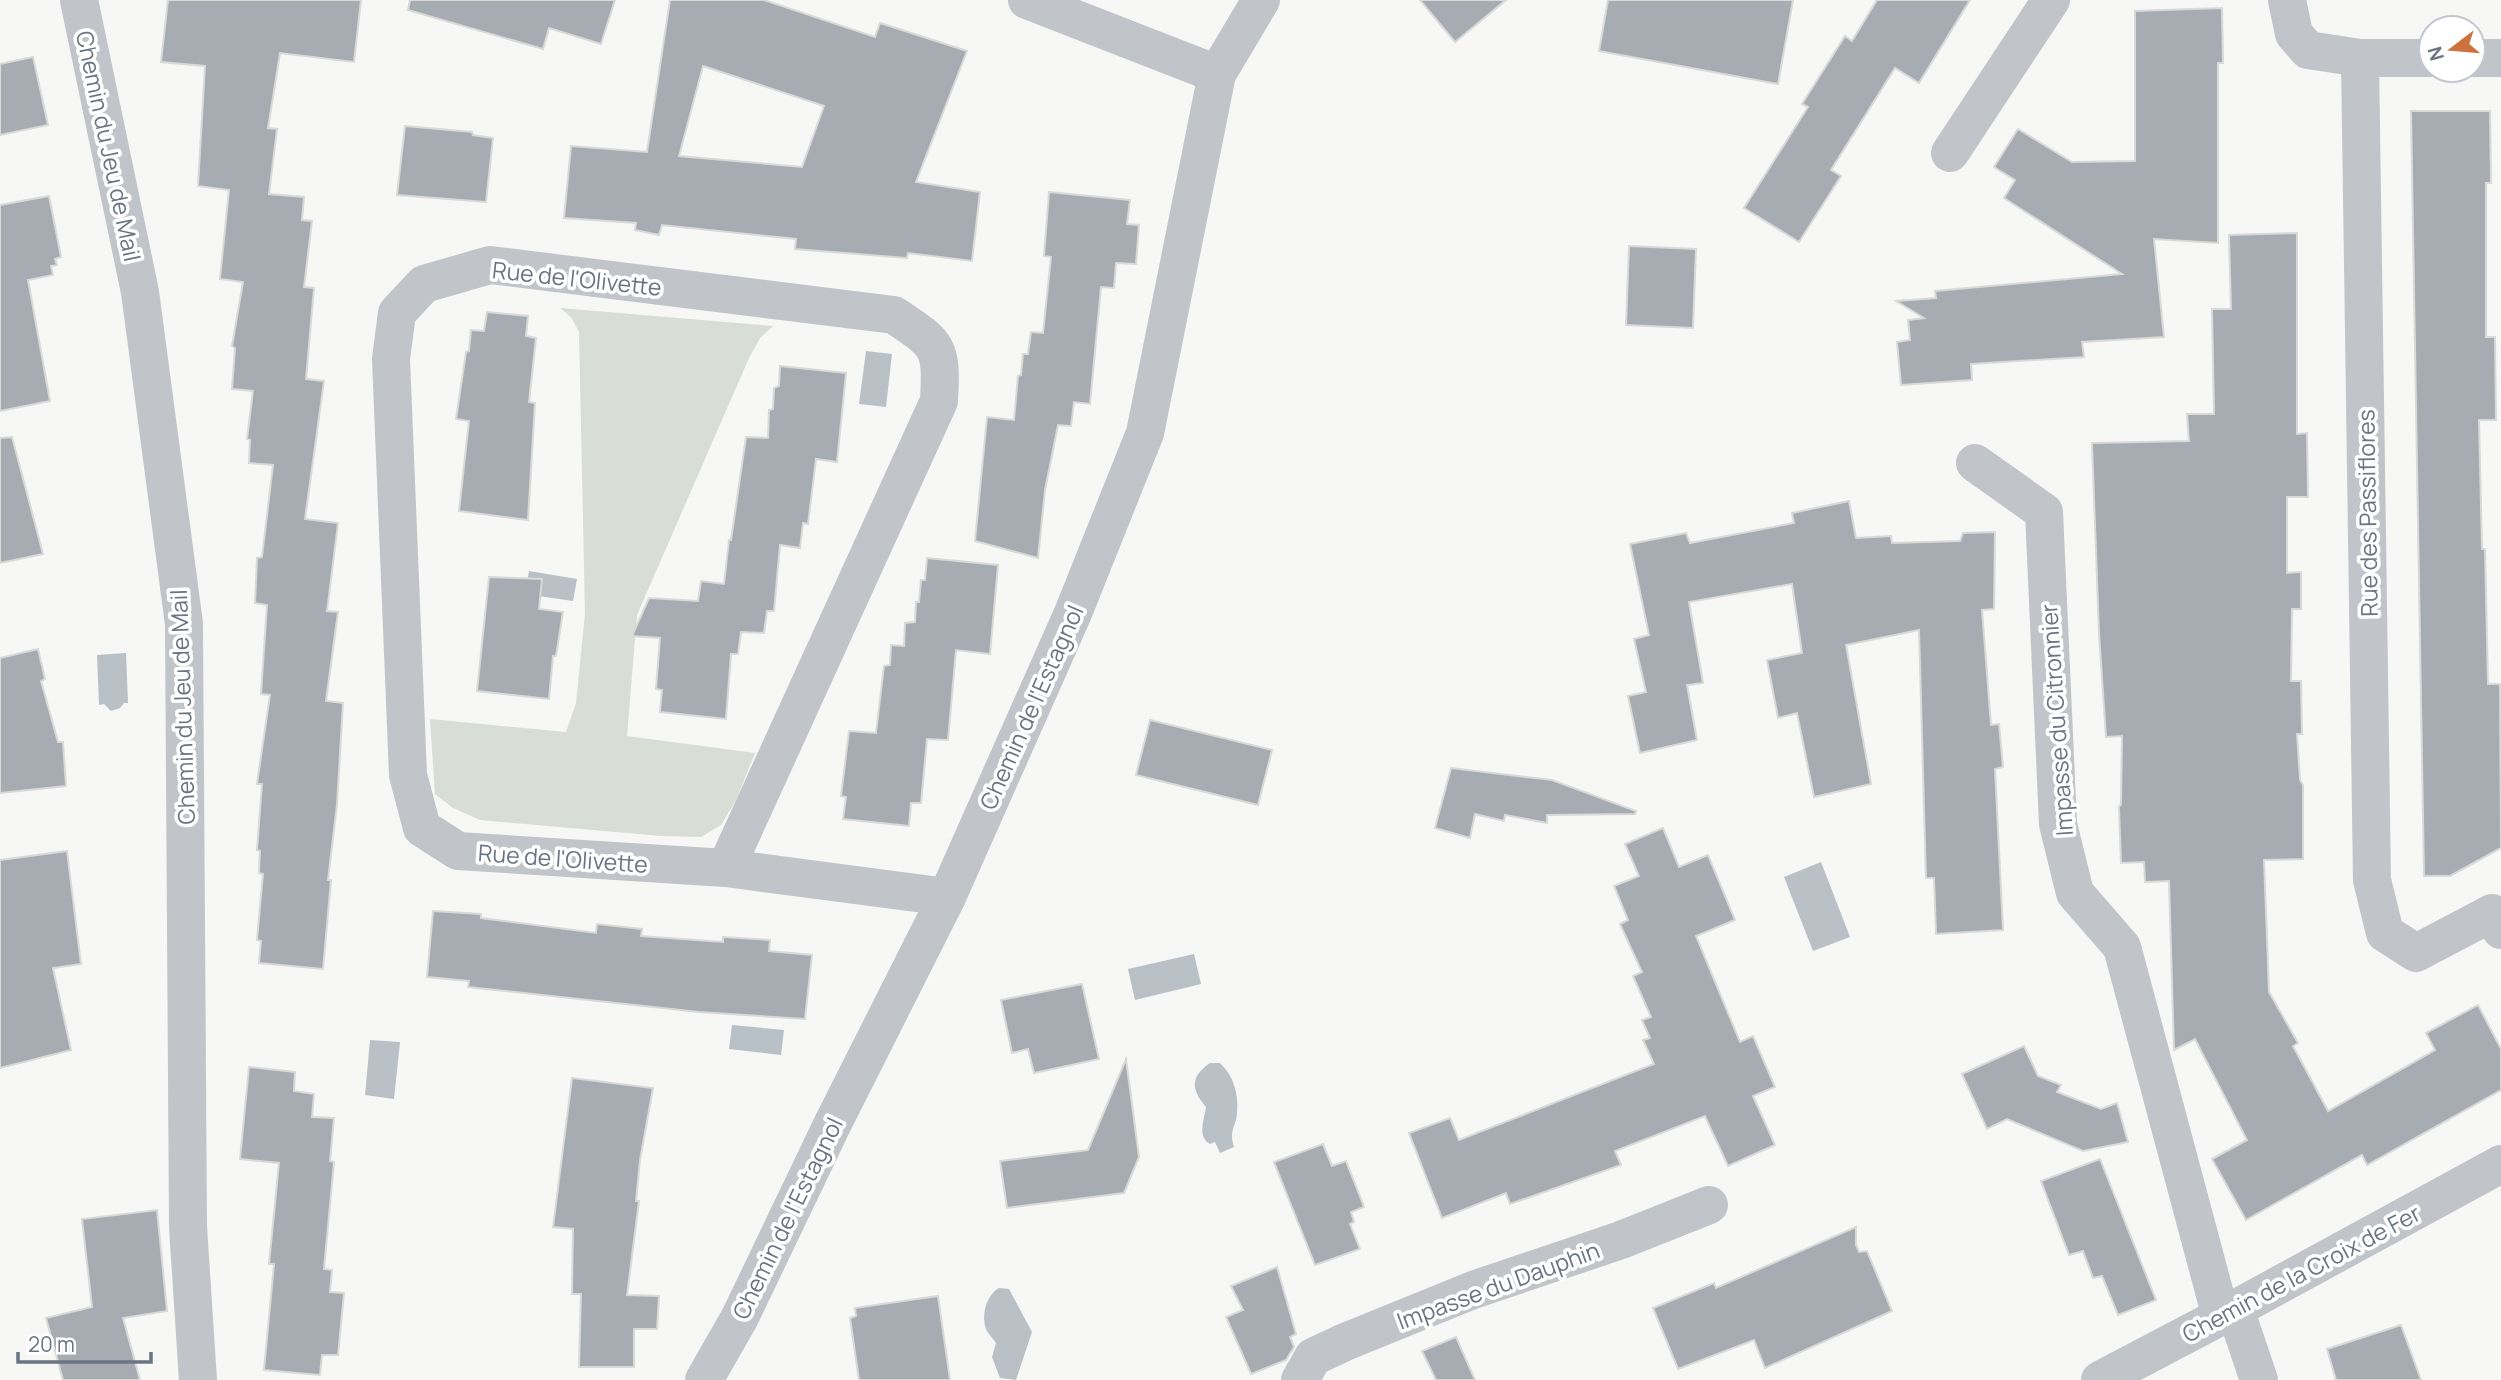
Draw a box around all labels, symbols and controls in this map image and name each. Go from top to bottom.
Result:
north arrow [2417,14,2487,84]
street label: Chemin du Jeu de Mail [69,28,149,264]
text: N [2421,44,2450,64]
street label: Rue de l'Olivette [491,253,663,303]
street label: Rue des Passiflores [2349,409,2385,617]
street label: Chemin du Jeu de Mail [162,589,202,825]
street label: Chemin de l'Estagnol [971,600,1091,814]
street label: Impasse du Citronnier [2032,603,2080,837]
street label: Rue de l'Olivette [477,836,649,880]
street label: Chemin de l'Estagnol [724,1112,850,1324]
street label: Chemin de la Croix de Fer [2176,1197,2426,1349]
street label: Impasse du Dauphin [1392,1233,1604,1337]
scale bar [18,1320,150,1364]
text: 20 m [28,1330,75,1358]

